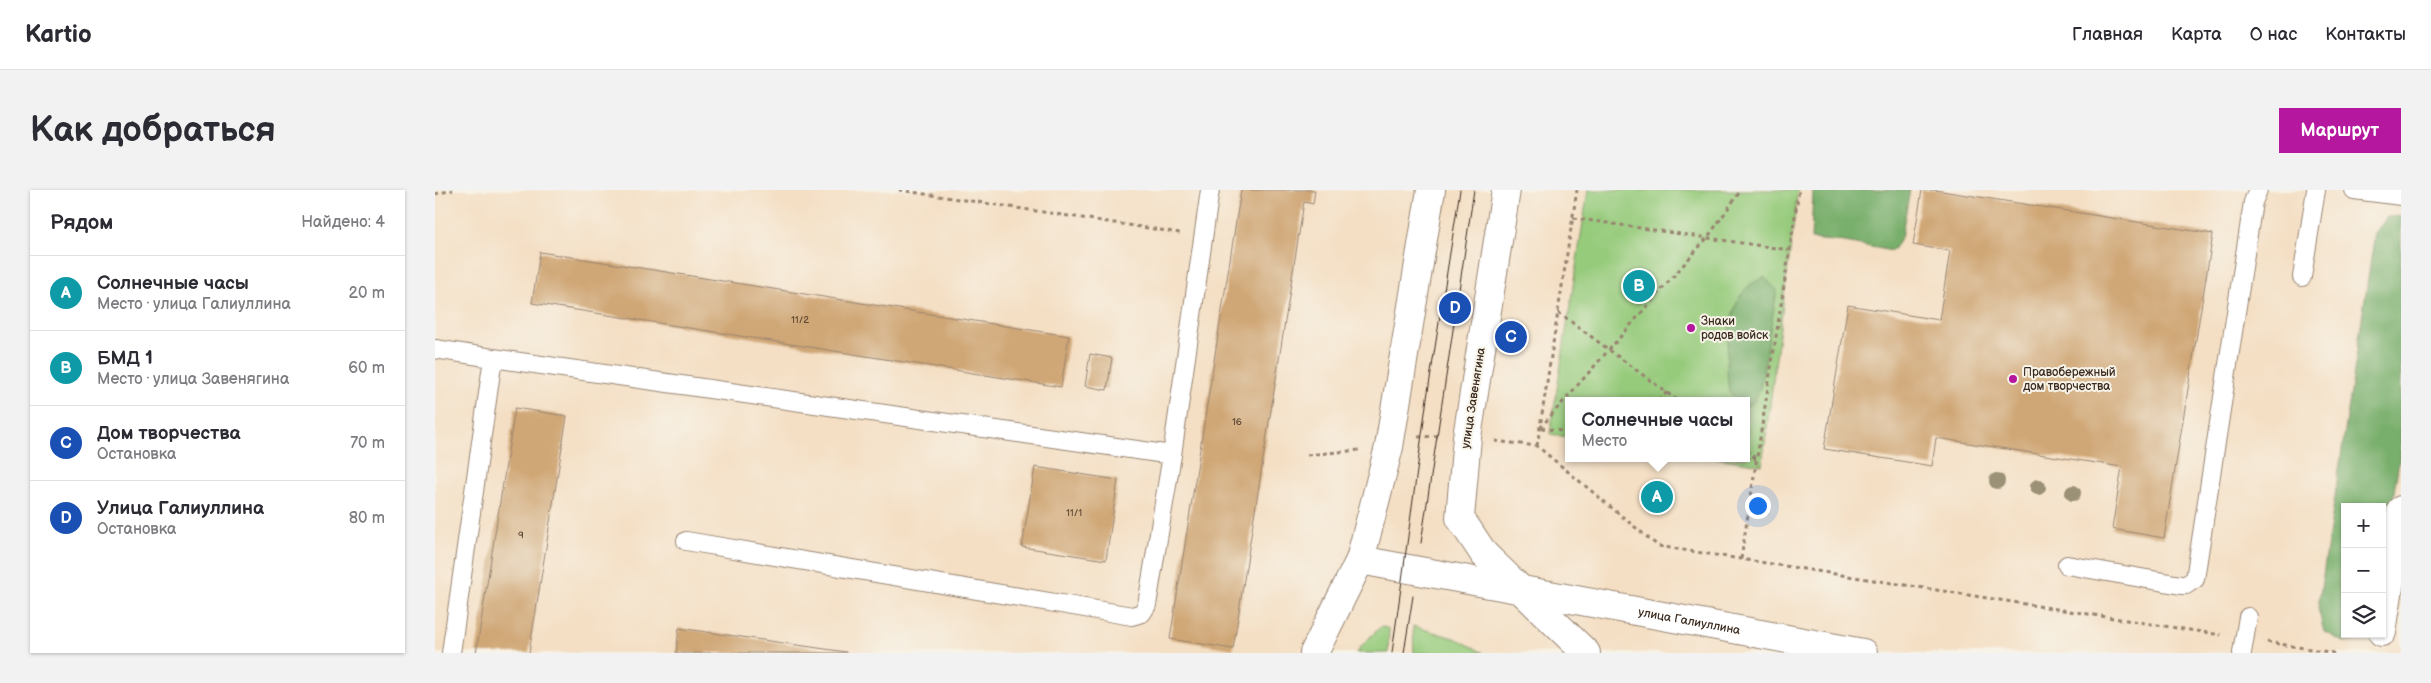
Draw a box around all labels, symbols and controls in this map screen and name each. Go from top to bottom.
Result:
text: Kartio [25,20,92,49]
text: Главная [2072,24,2143,45]
text: Карта [2171,24,2222,45]
text: О нас [2250,24,2297,45]
text: Контакты [2325,24,2406,45]
button: Маршрут [2279,108,2401,153]
text: Как добраться [30,109,276,152]
text: Рядом [50,210,113,235]
text: Найдено: 4 [301,213,385,232]
pin: B [1623,267,1655,305]
text: Солнечные часы [97,272,249,295]
text: A [61,284,71,303]
text: 20 m [349,284,385,303]
pin: D [1439,289,1471,327]
text: Место · улица Галиуллина [97,295,291,314]
house number: 11/2 [791,314,809,326]
place label: Знаки родов войск [1701,314,1769,343]
pin: C [1495,318,1527,356]
marker: Знаки родов войск [1685,322,1697,334]
street label: улица Завенягина [1458,346,1489,450]
text: БМД 1 [97,347,153,370]
text: B [60,359,72,378]
text: 60 m [348,359,385,378]
place label: Правобережный дом творчества [2023,365,2116,394]
text: Место · улица Завенягина [97,370,289,389]
marker: Правобережный дом творчества [2007,373,2019,385]
popup [1565,397,1750,462]
text: Солнечные часы [1582,409,1733,432]
house number: 16 [1232,416,1242,428]
text: Дом творчества [97,422,241,445]
text: Место [1582,432,1627,451]
text: C [60,434,72,453]
text: 70 m [350,434,385,453]
text: Остановка [97,445,176,464]
pin: A [1641,478,1673,516]
your location [1745,493,1771,519]
text: Улица Галиуллина [97,497,264,520]
map controls [2341,503,2386,638]
button: + [2341,503,2386,548]
house number: 11/1 [1066,507,1082,519]
text: D [60,509,72,528]
text: 80 m [349,509,385,528]
text: Остановка [97,520,176,539]
house number: 9 [518,529,524,541]
button: − [2341,548,2386,593]
button: layers [2341,593,2386,638]
street label: улица Галиуллина [1637,605,1742,638]

